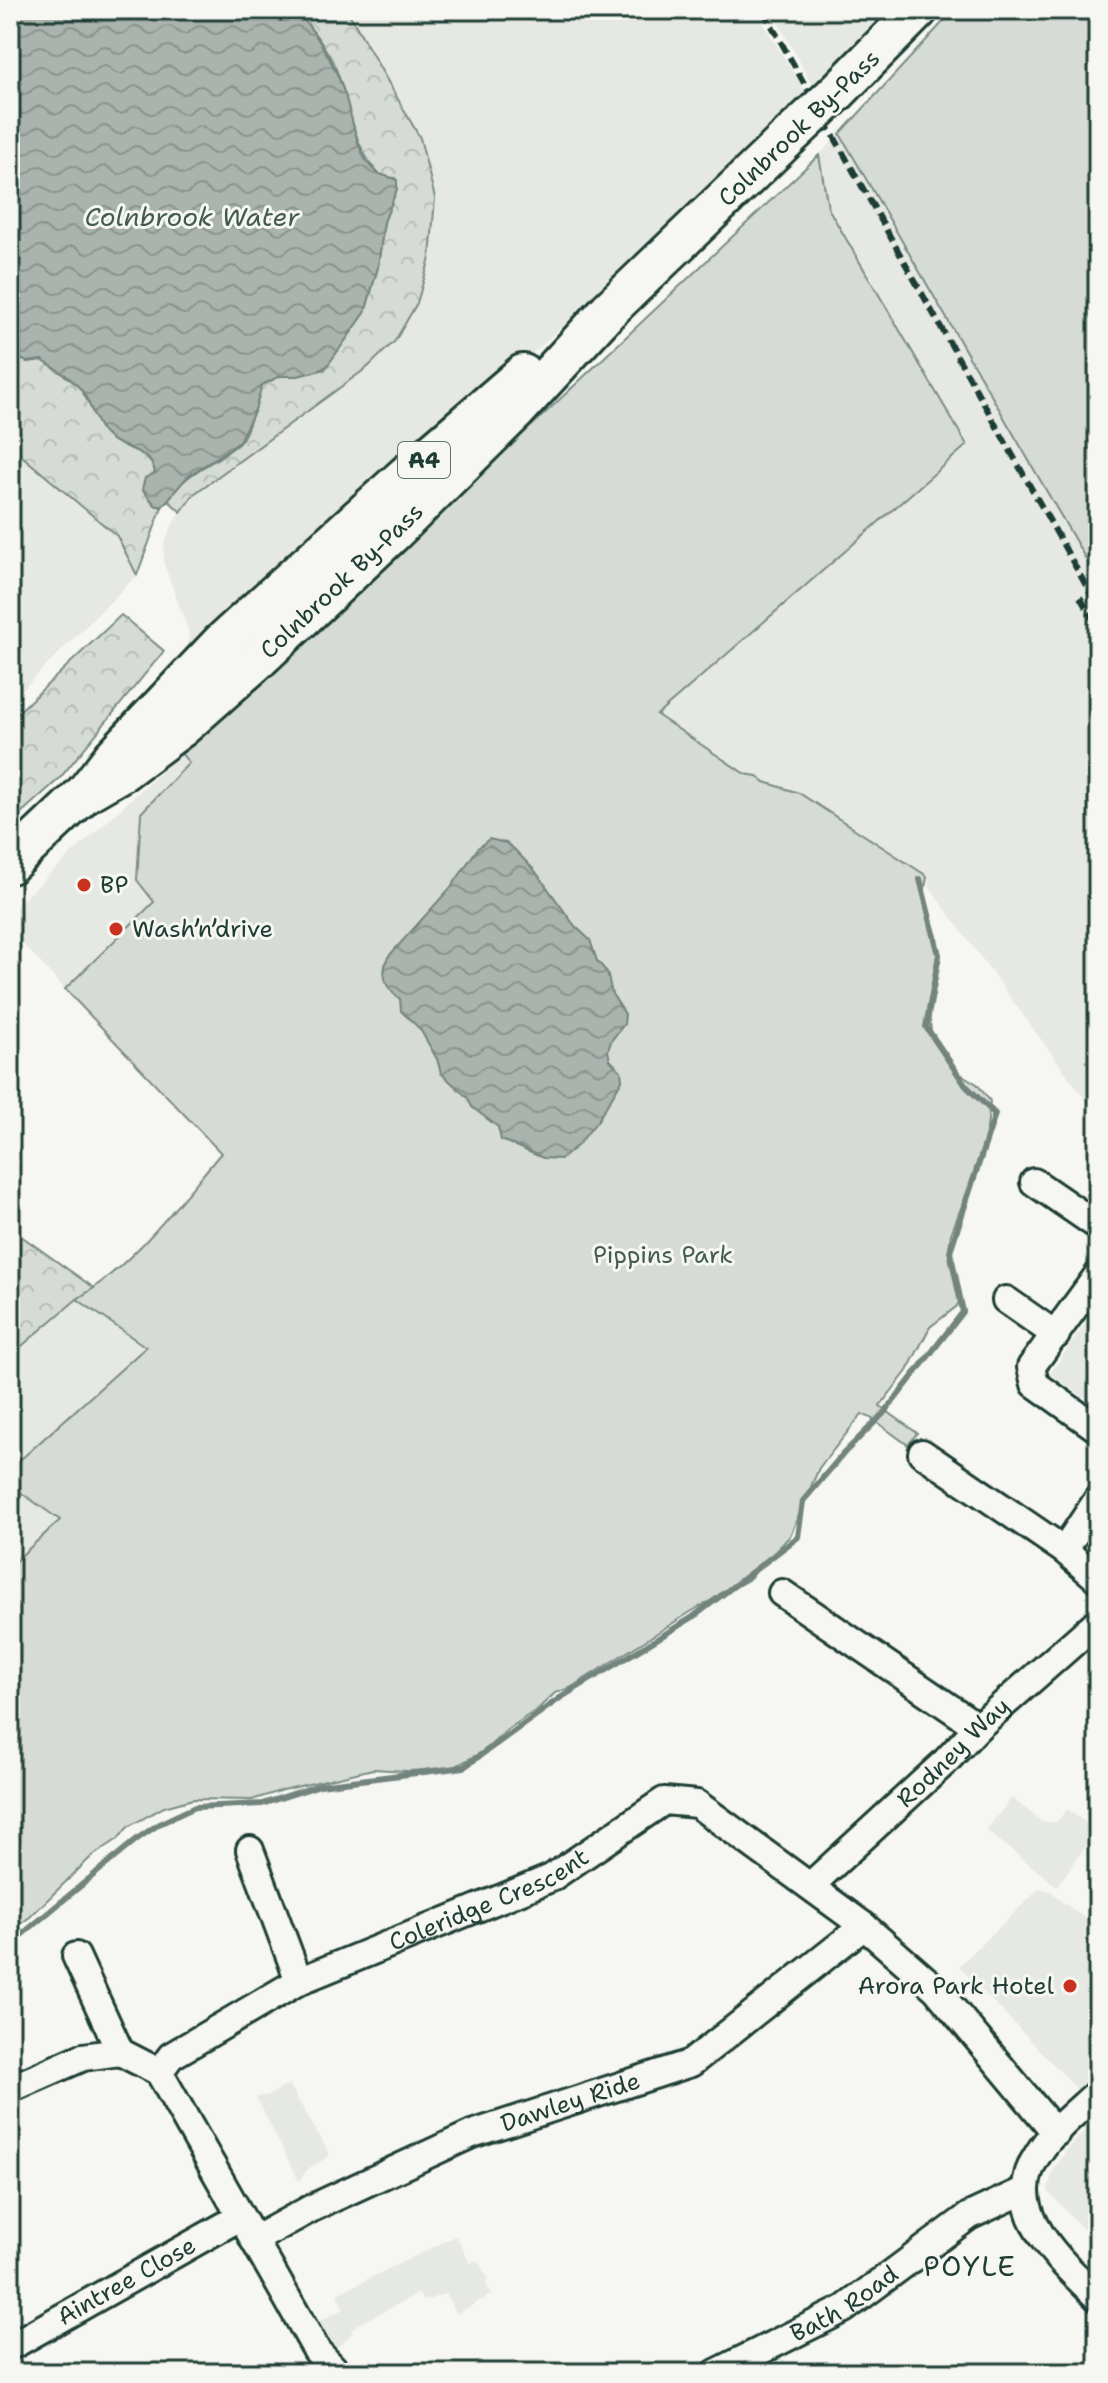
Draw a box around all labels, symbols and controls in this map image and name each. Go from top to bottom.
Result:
street label: Colnbrook By-Pass [711,42,887,214]
water label: Colnbrook Water [85,199,300,234]
road number: A4 [398,442,450,478]
street label: Colnbrook By-Pass [253,496,430,666]
place label: BP [100,869,128,901]
marker: BP [75,876,93,894]
place label: Wash’n’drive [132,913,273,945]
marker: Wash’n’drive [107,920,125,938]
park label: Pippins Park [593,1239,733,1271]
street label: Rodney Way [890,1690,1017,1815]
street label: Coleridge Crescent [384,1841,595,1958]
place label: Arora Park Hotel [858,1970,1055,2002]
marker: Arora Park Hotel [1061,1977,1079,1995]
street label: Dawley Ride [497,2065,644,2140]
street label: Aintree Close [51,2229,202,2333]
district label: POYLE [923,2247,1017,2285]
street label: Bath Road [785,2258,905,2349]

